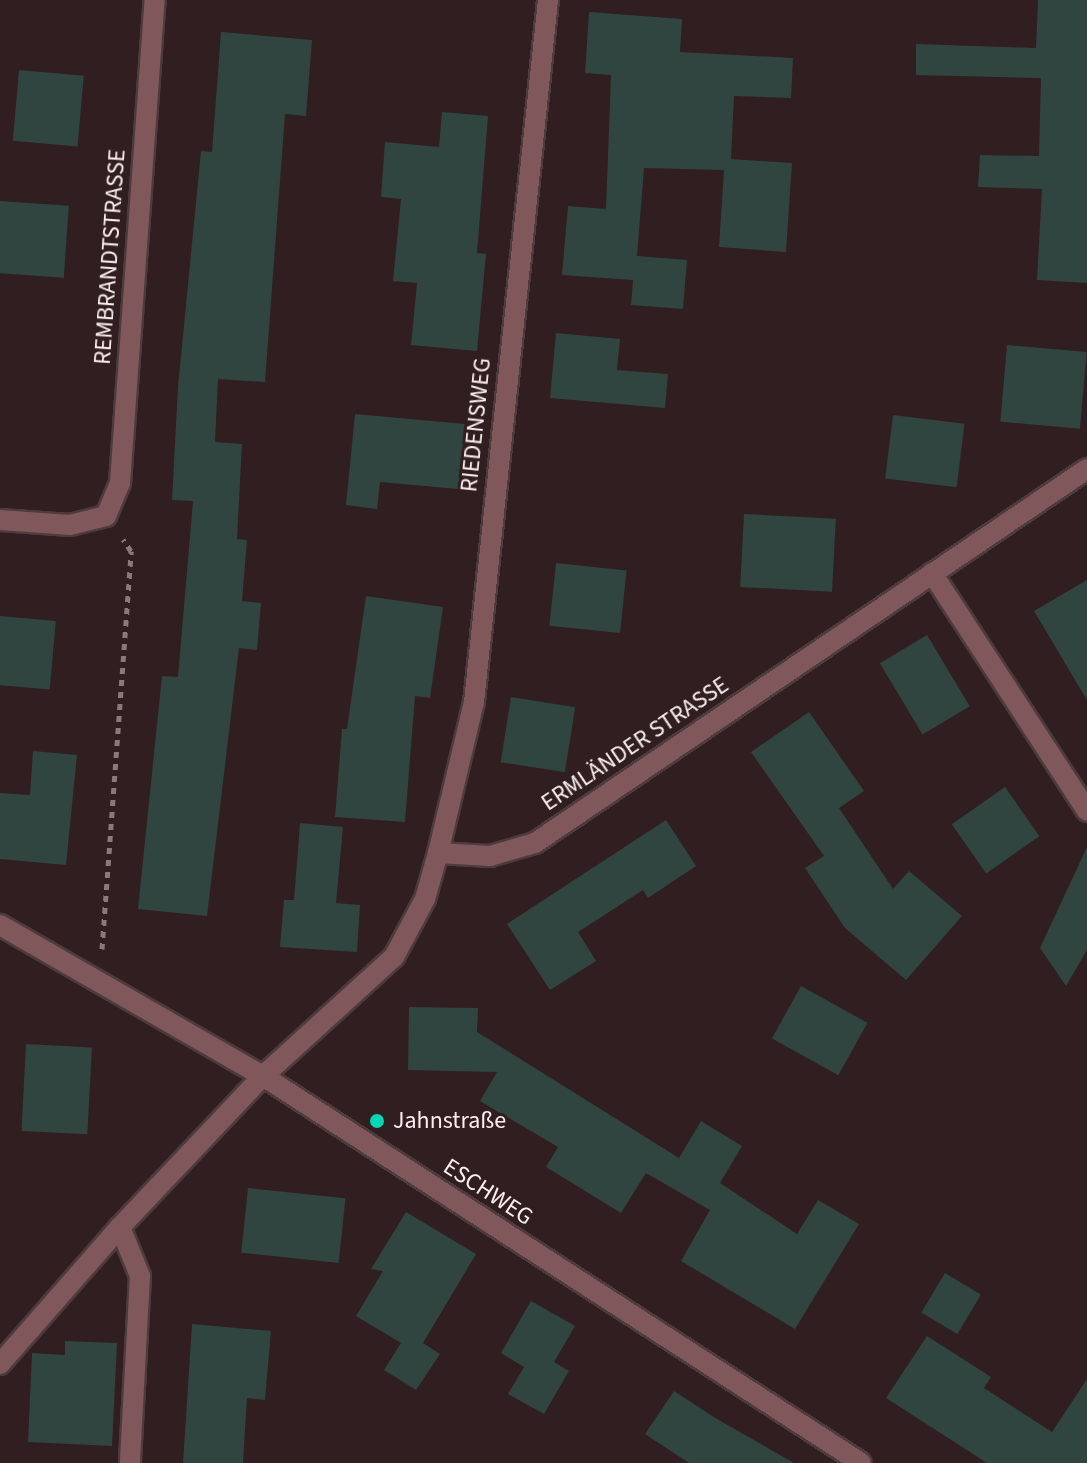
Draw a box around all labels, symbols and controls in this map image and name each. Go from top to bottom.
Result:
street label: REMBRANDTSTRASSE [88,148,132,366]
street label: RIEDENSWEG [455,357,497,493]
street label: ERMLÄNDER STRASSE [536,671,734,817]
place label: Jahnstraße [393,1107,506,1135]
marker: Jahnstraße [368,1112,386,1130]
street label: ESCHWEG [438,1152,538,1232]

